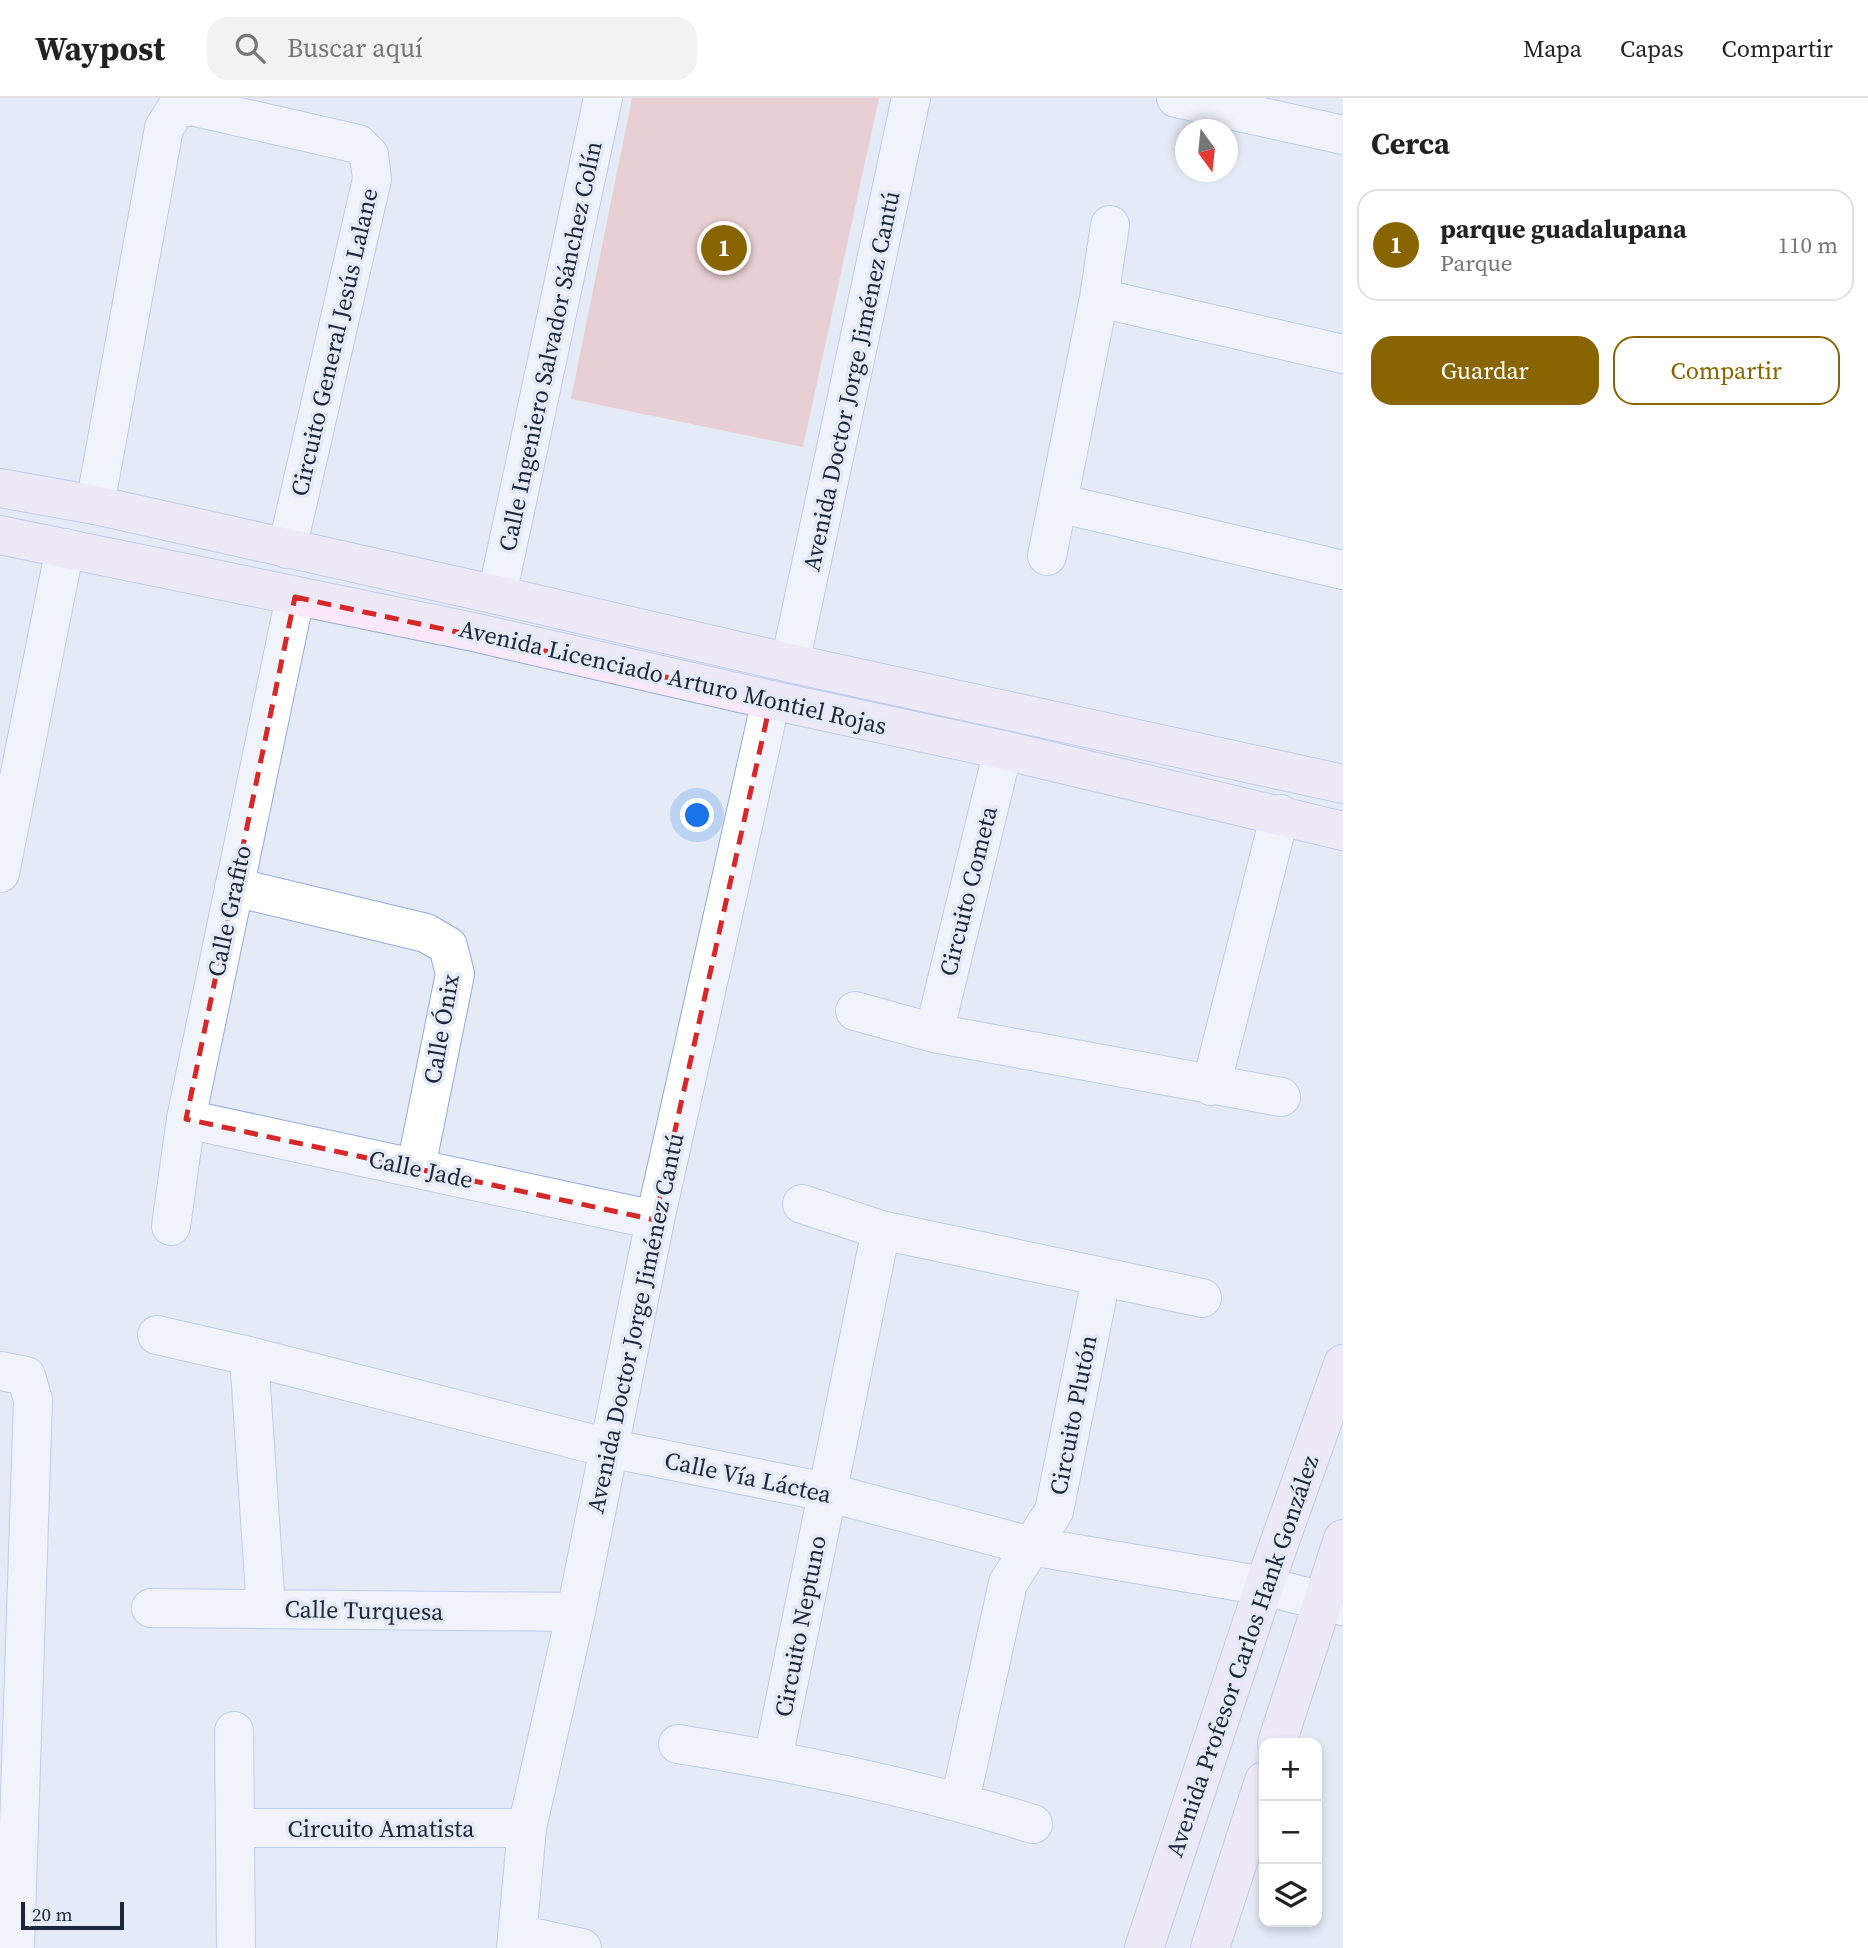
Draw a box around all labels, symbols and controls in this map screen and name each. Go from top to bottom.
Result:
search box [207,17,697,80]
text: Waypost [35,26,165,71]
icon: search [231,29,269,67]
text: Buscar aquí [287,30,423,66]
text: Mapa [1523,32,1582,65]
text: Capas [1620,32,1684,65]
text: Compartir [1722,32,1833,65]
north arrow [1175,119,1238,182]
text: Cerca [1371,123,1450,164]
street label: Calle Ingeniero Salvador Sánchez Colín [490,138,610,554]
street label: Circuito General Jesús Lalane [282,185,386,499]
street label: Avenida Doctor Jorge Jiménez Cantú [795,188,907,574]
text: parque guadalupana [1440,211,1687,247]
pin: 1 [701,222,747,274]
text: 1 [1390,229,1402,261]
text: 110 m [1777,229,1838,261]
text: Parque [1440,247,1512,279]
button: Guardar [1371,336,1599,405]
button: Compartir [1613,336,1840,405]
street label: Avenida Licenciado Arturo Montiel Rojas [456,612,890,742]
your location [680,798,714,832]
street label: Circuito Cometa [931,802,1005,979]
street label: Calle Grafito [199,842,259,980]
street label: Calle Ónix [415,971,467,1086]
street label: Avenida Doctor Jorge Jiménez Cantú [579,1130,691,1516]
street label: Calle Jade [366,1142,476,1196]
street label: Circuito Plutón [1041,1332,1105,1498]
street label: Calle Vía Láctea [662,1443,835,1511]
street label: Avenida Profesor Carlos Hank González [1158,1451,1326,1861]
street label: Circuito Neptuno [766,1532,834,1720]
street label: Calle Turquesa [284,1592,444,1628]
map controls [1259,1738,1322,1927]
button: + [1259,1738,1322,1801]
button: − [1259,1801,1322,1864]
street label: Circuito Amatista [288,1812,475,1845]
button: layers [1259,1864,1322,1927]
scale bar [21,1899,124,1931]
text: 20 m [32,1901,73,1927]

